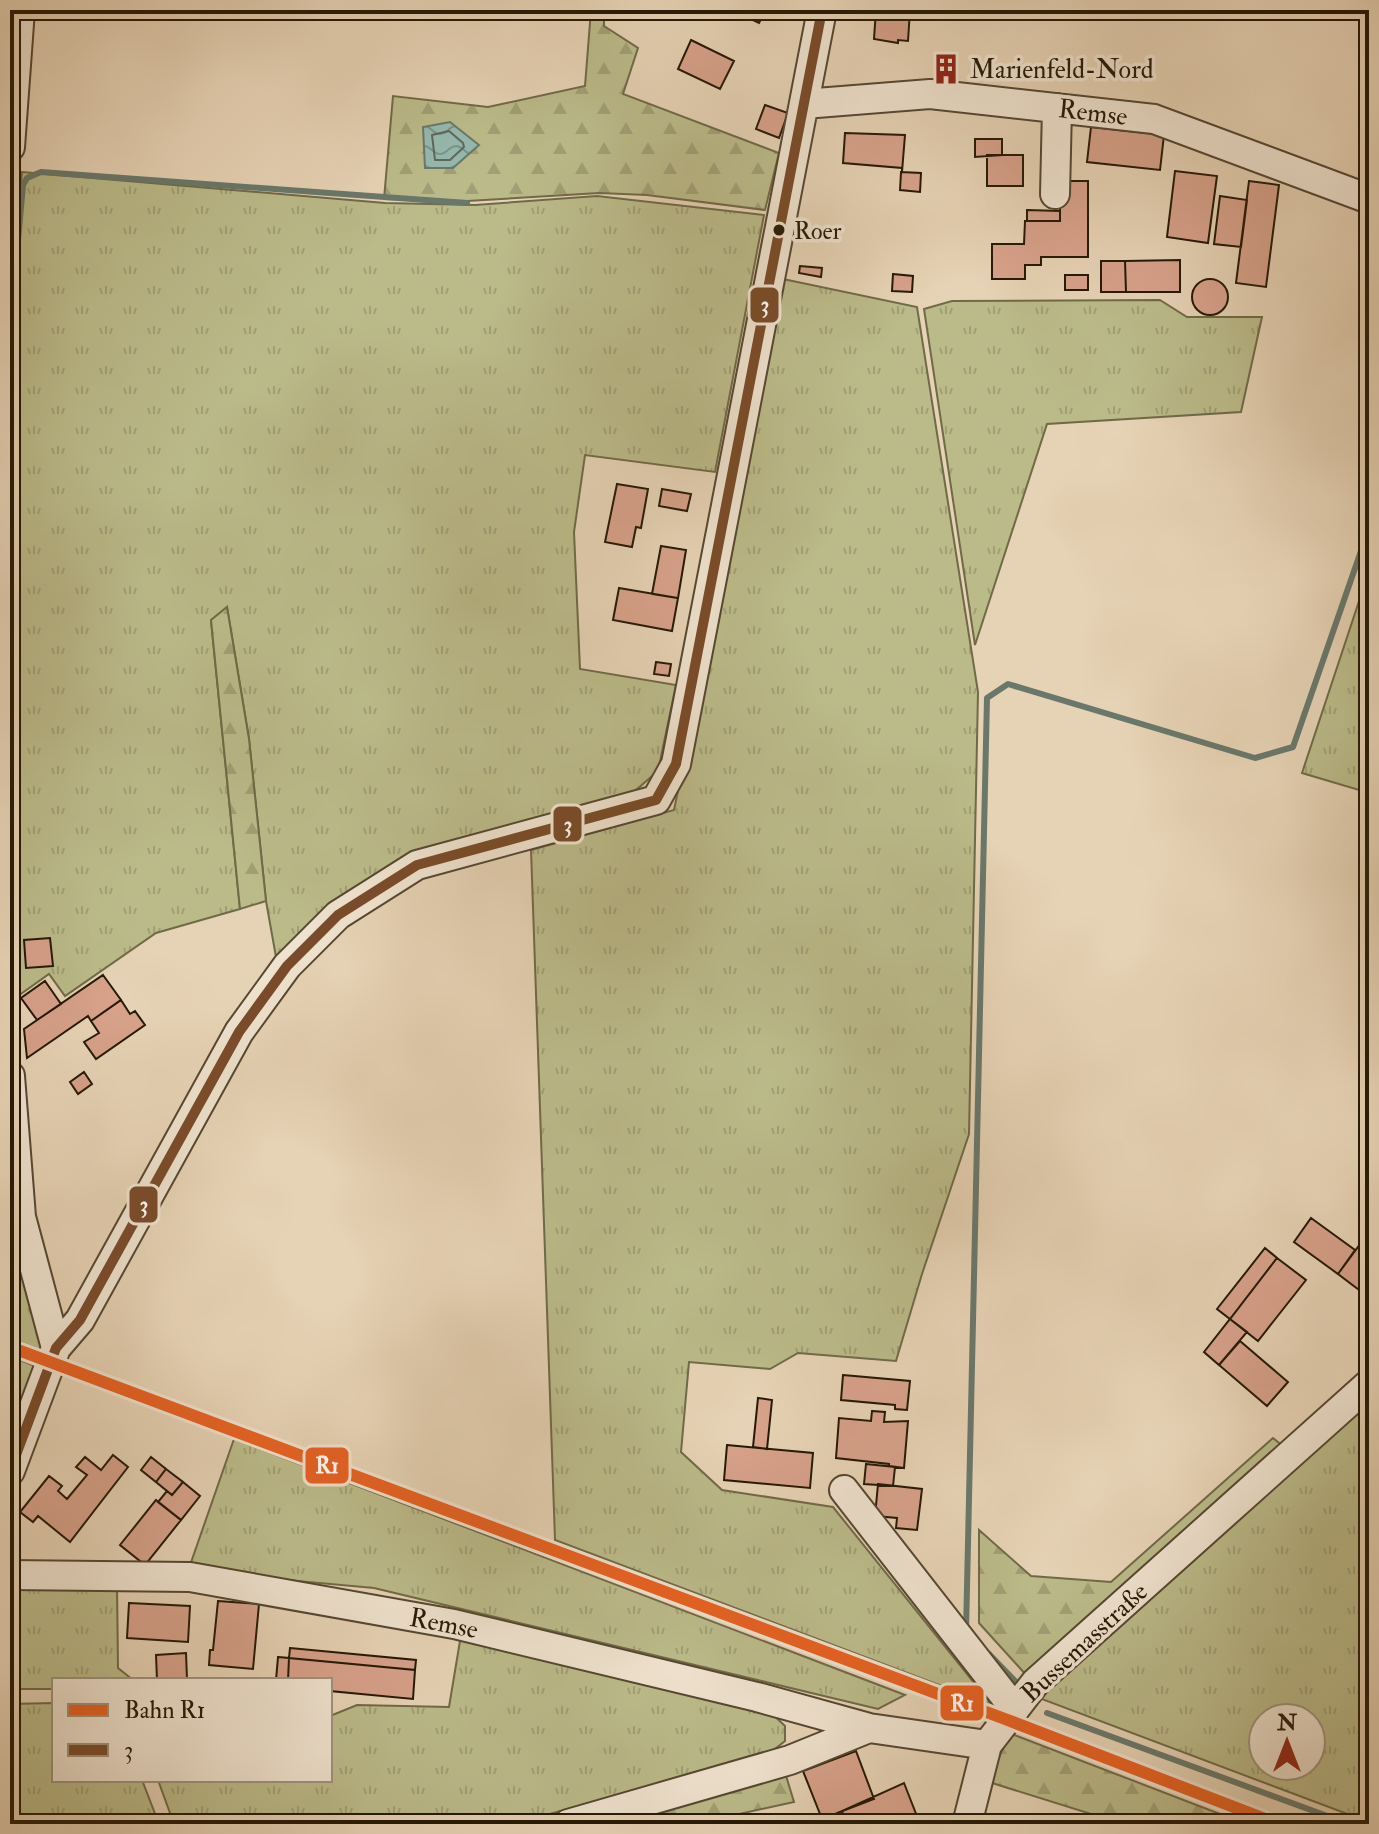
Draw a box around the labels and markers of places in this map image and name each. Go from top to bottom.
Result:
building icon: Marienfeld-Nord [929,52,963,86]
place label: Marienfeld-Nord [970,54,1154,86]
place label: Roer [794,216,842,247]
marker: Roer [771,222,787,238]

